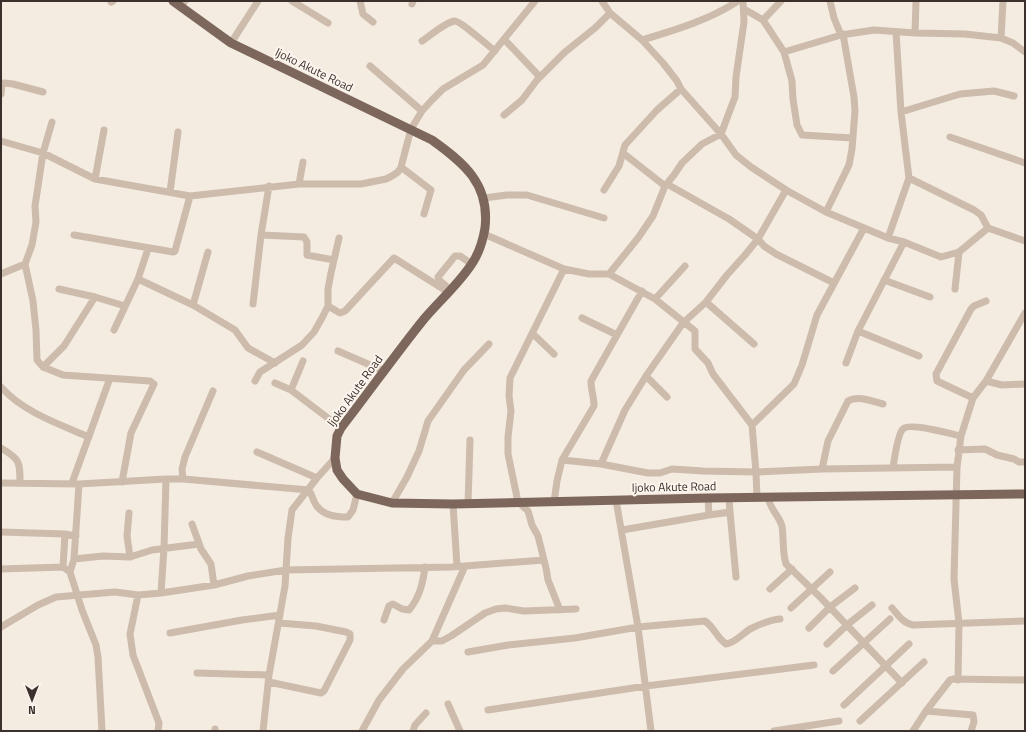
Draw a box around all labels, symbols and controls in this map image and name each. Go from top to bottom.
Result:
street label: Ijoko Akute Road [272,42,356,97]
street label: Ijoko Akute Road [322,351,387,431]
street label: Ijoko Akute Road [632,476,716,497]
north arrow [12,680,52,720]
text: N [28,702,36,718]

